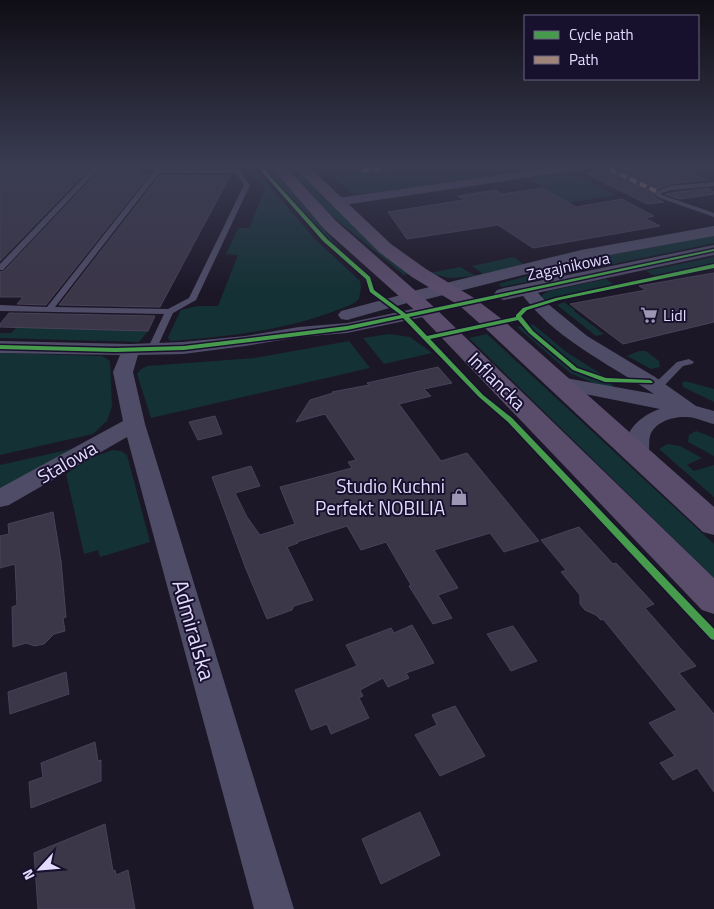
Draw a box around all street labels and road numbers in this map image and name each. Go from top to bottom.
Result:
street label: Zagajnikowa [524,245,612,287]
street label: Inflancka [462,345,533,417]
street label: Stalowa [32,433,102,490]
street label: Admiralska [163,576,225,684]

